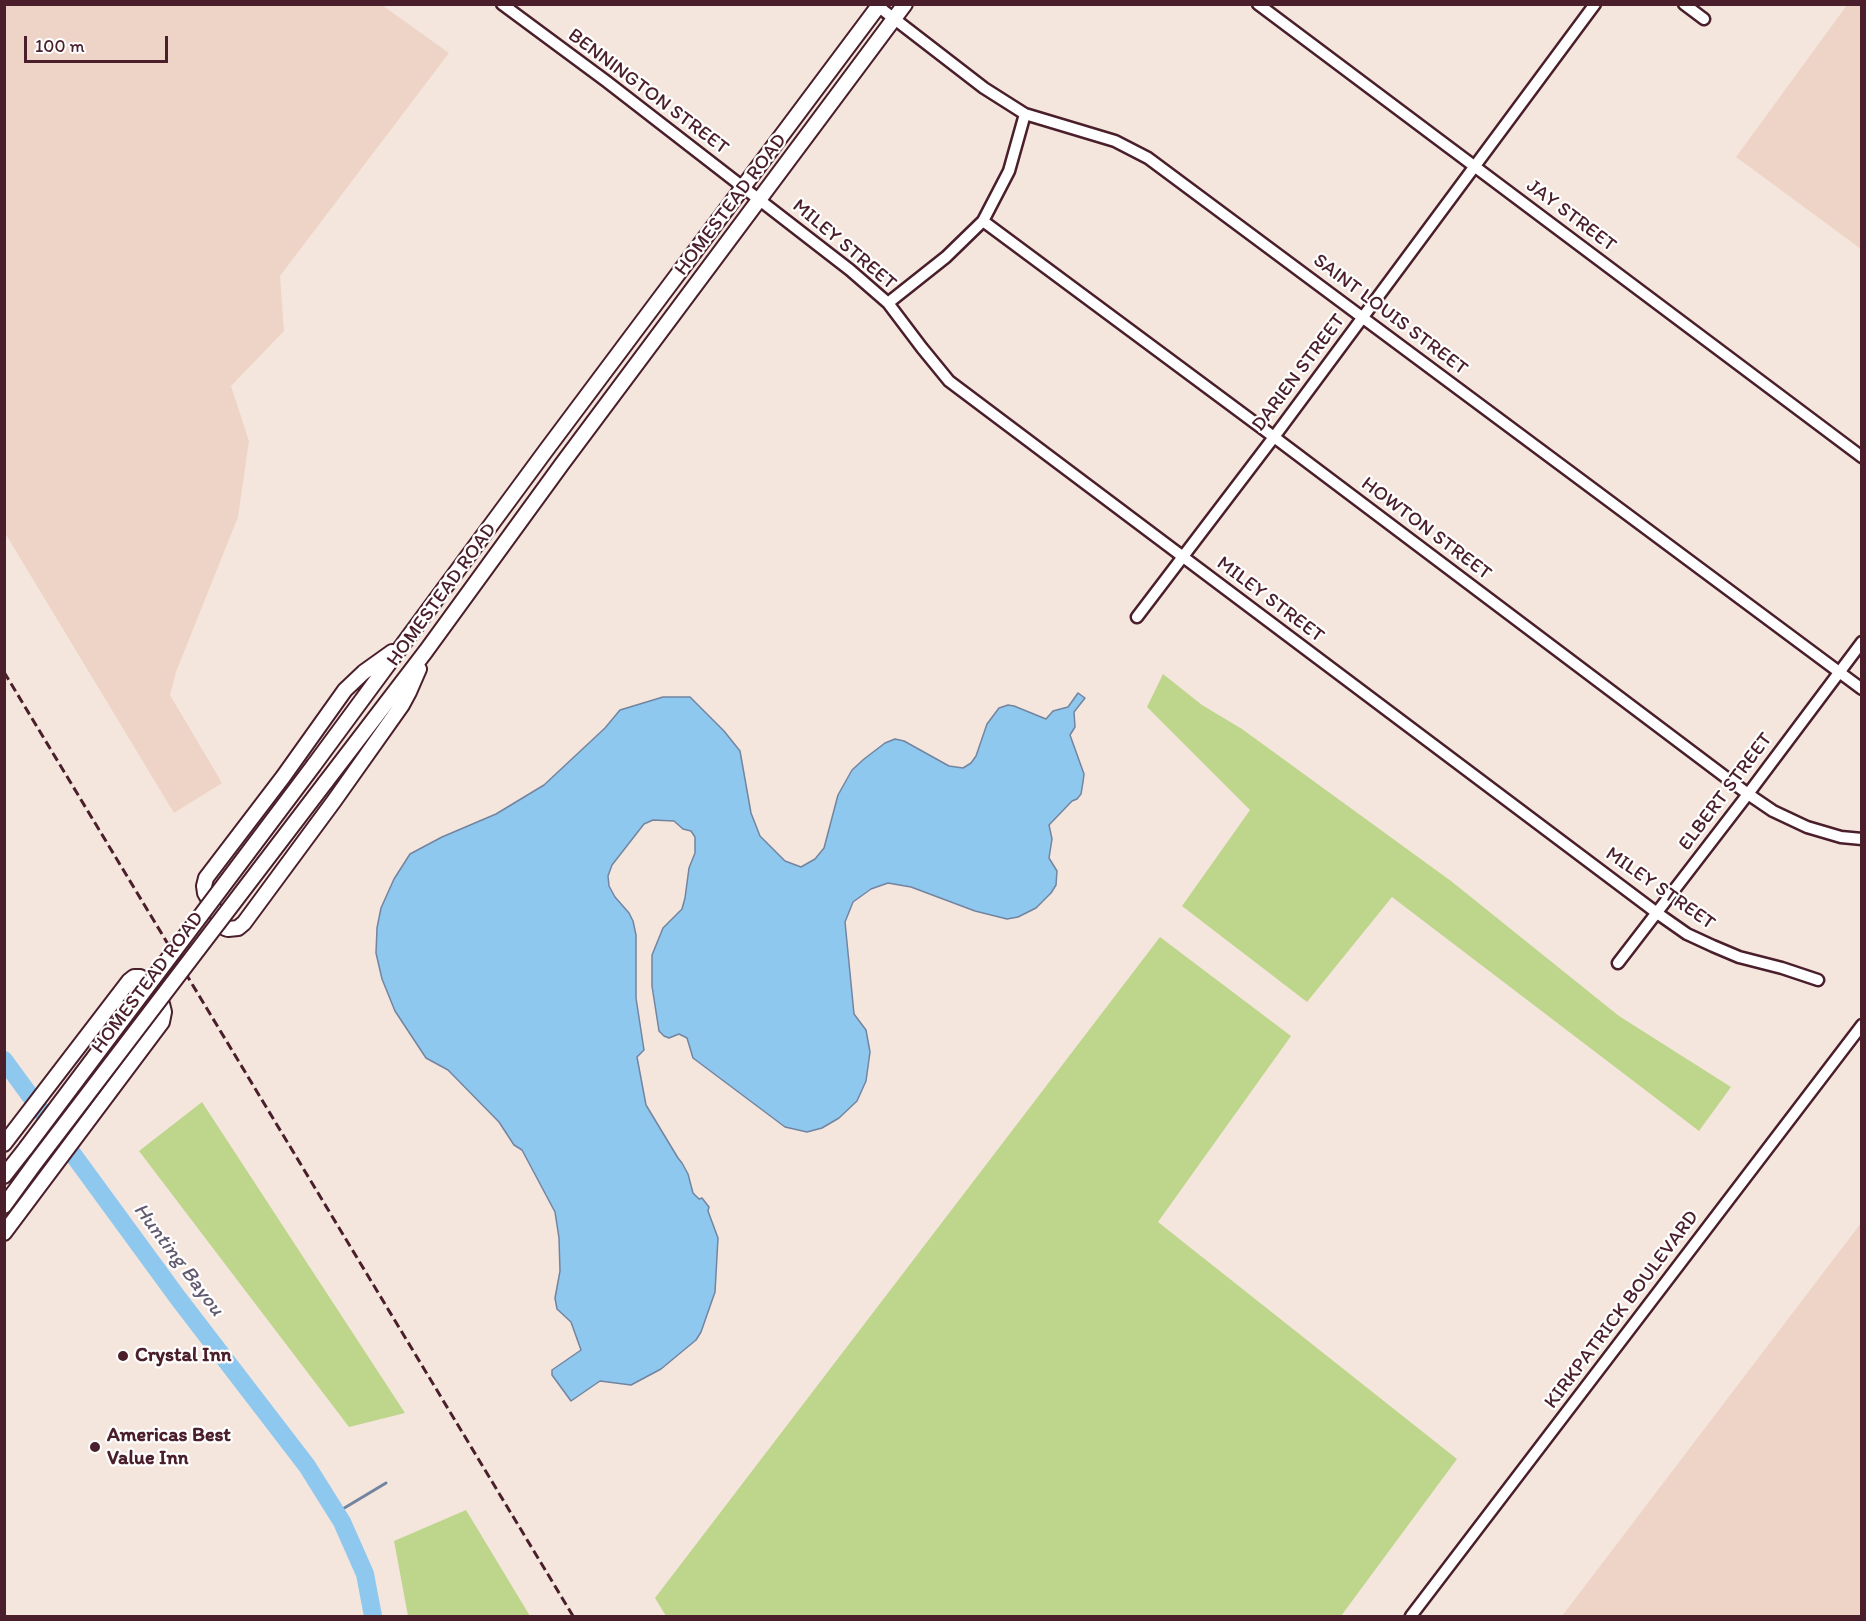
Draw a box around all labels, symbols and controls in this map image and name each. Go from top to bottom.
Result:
scale bar [27,24,171,62]
street label: BENNINGTON STREET [563,24,733,160]
text: 100 m [35,35,85,57]
street label: HOMESTEAD ROAD [670,129,792,281]
street label: JAY STREET [1521,174,1621,258]
street label: MILEY STREET [787,194,901,296]
street label: SAINT LOUIS STREET [1308,249,1472,381]
street label: DARIEN STREET [1247,310,1351,436]
street label: HOWTON STREET [1356,472,1496,586]
street label: HOMESTEAD ROAD [382,519,502,671]
street label: MILEY STREET [1211,552,1329,648]
street label: ELBERT STREET [1674,728,1778,856]
street label: MILEY STREET [1600,842,1720,936]
street label: HOMESTEAD ROAD [87,907,209,1059]
water label: Hunting Bayou [127,1198,229,1322]
street label: KIRKPATRICK BOULEVARD [1540,1206,1704,1414]
place label: Crystal Inn [135,1344,232,1368]
marker: Crystal Inn [116,1349,130,1363]
place label: Americas Best Value Inn [107,1424,231,1471]
marker: Americas Best Value Inn [88,1440,102,1454]

